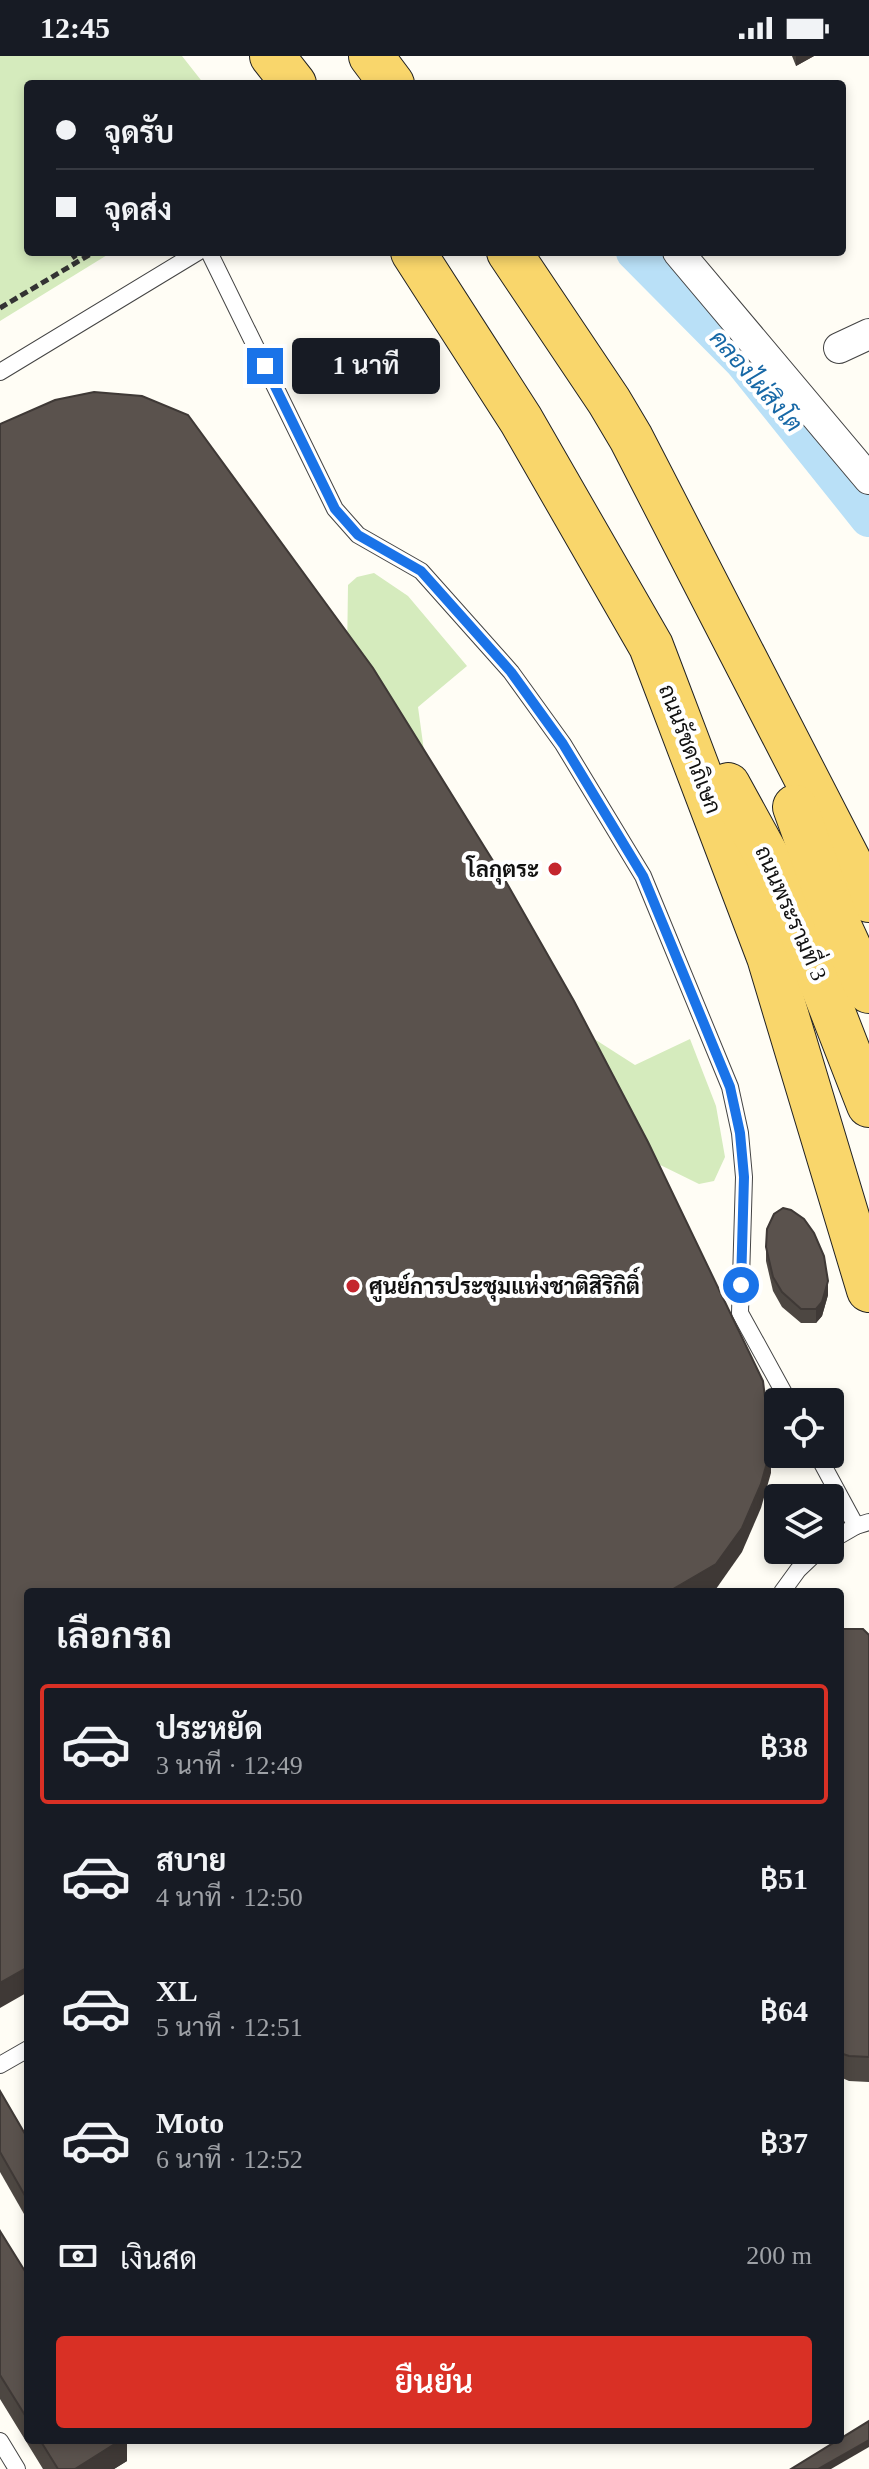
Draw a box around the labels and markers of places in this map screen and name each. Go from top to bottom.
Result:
place label: โลกุตระ [465,855,539,885]
marker: โลกุตระ [546,860,564,878]
place label: ศูนย์การประชุมแห่งชาติสิริกิติ์ [369,1266,640,1302]
marker: ศูนย์การประชุมแห่งชาติสิริกิติ์ [344,1277,362,1295]

